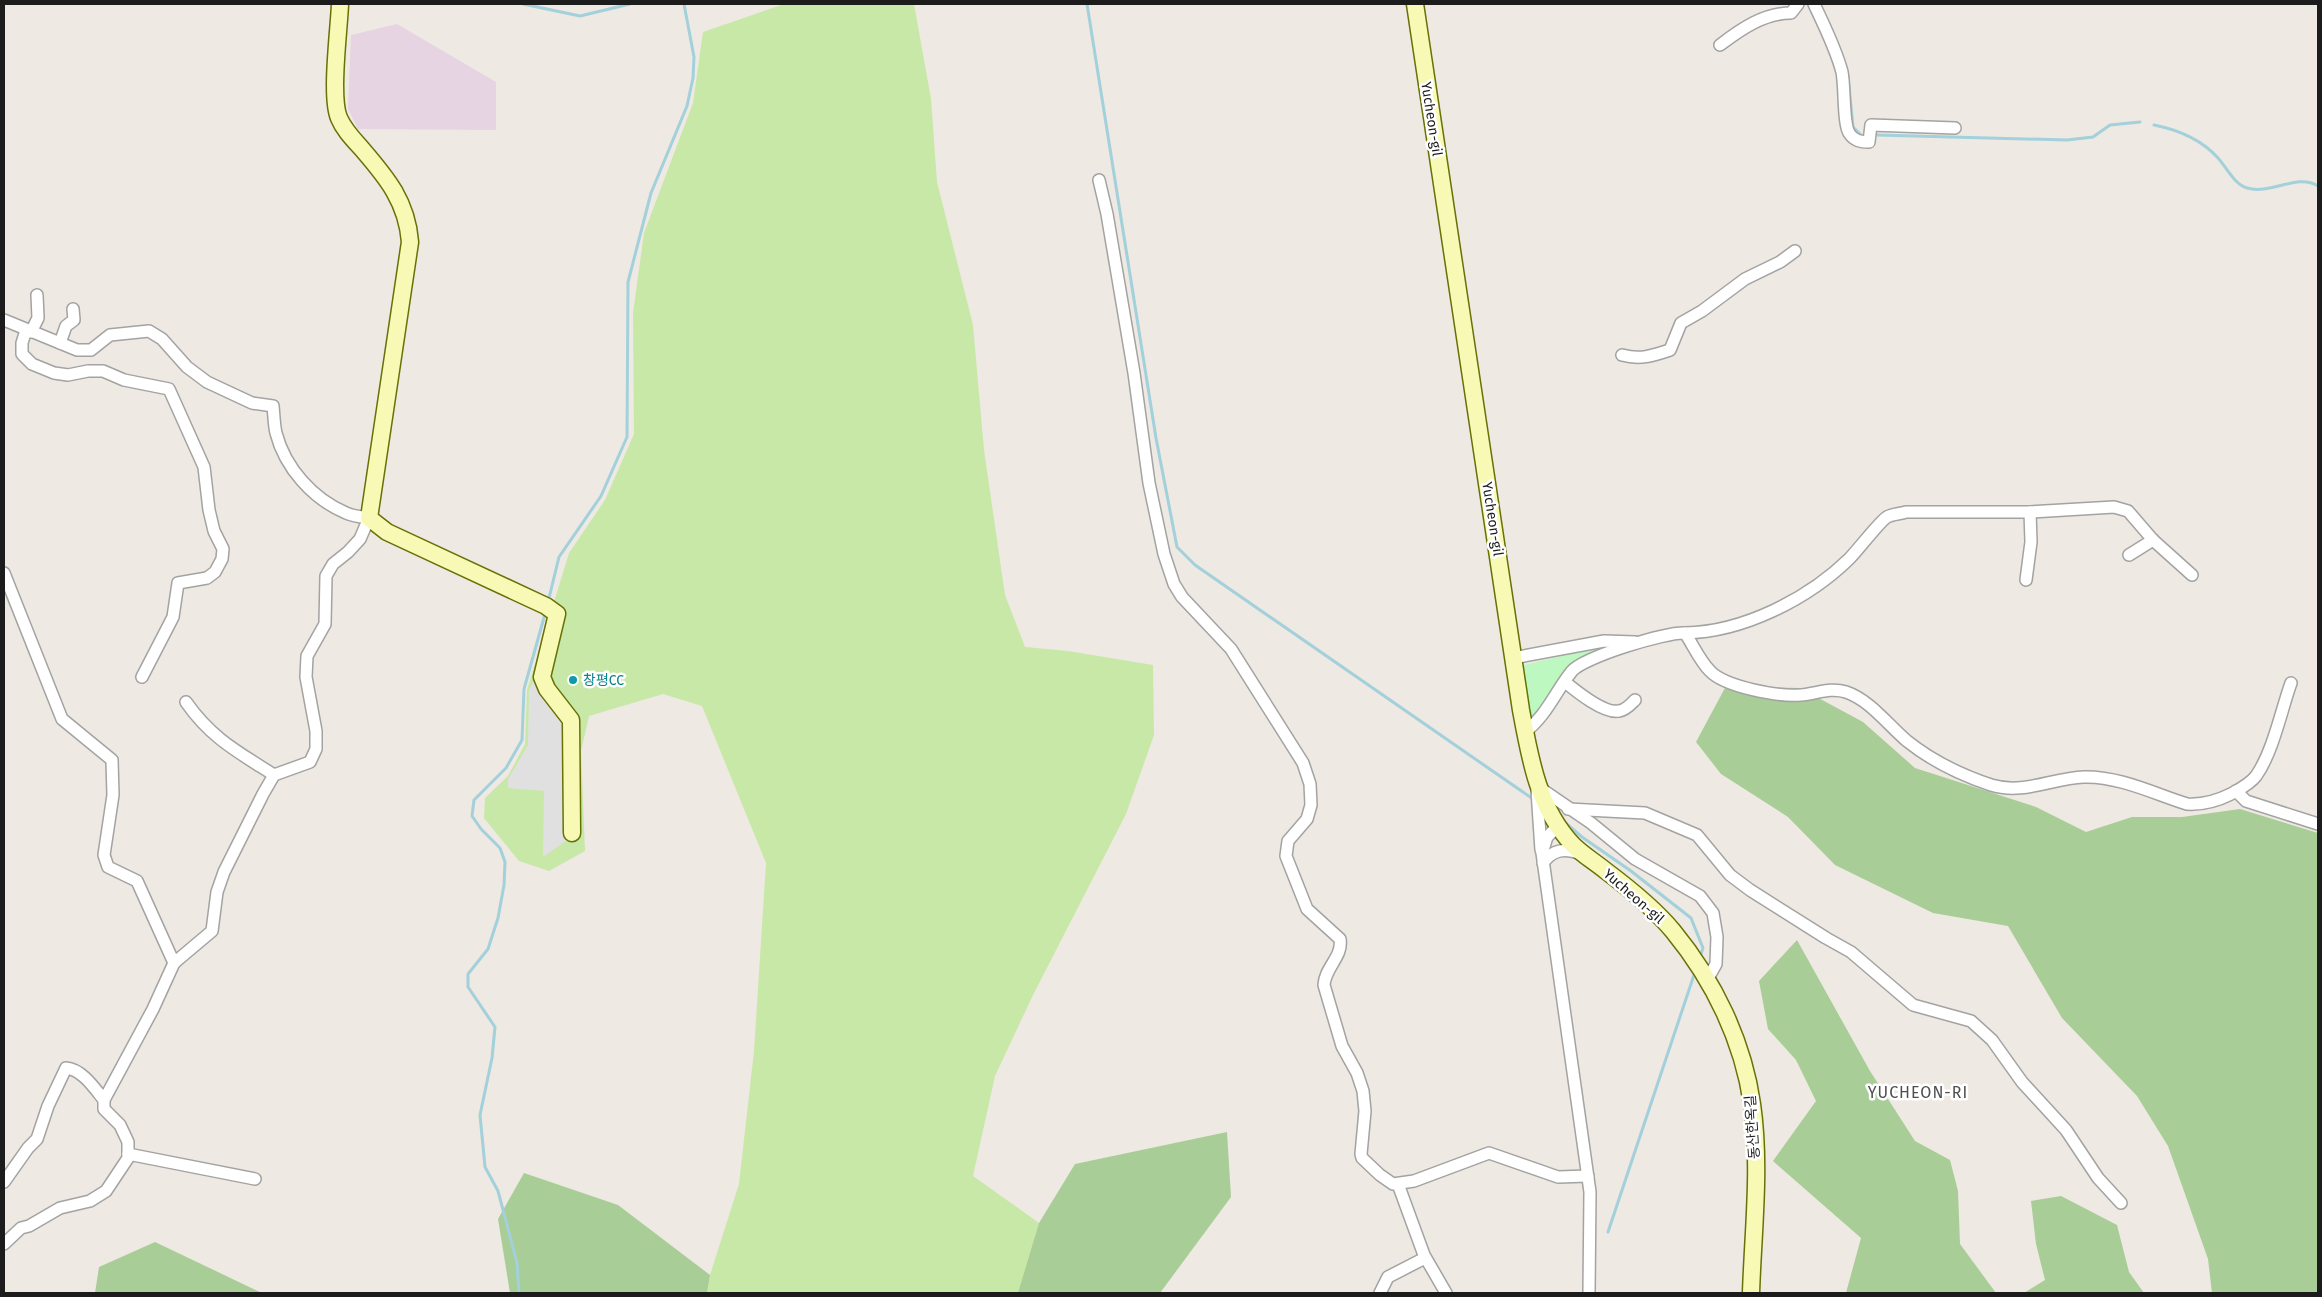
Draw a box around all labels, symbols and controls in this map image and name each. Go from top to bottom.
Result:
street label: Yucheon-gil [1417,81,1446,157]
street label: Yucheon-gil [1478,481,1507,557]
place label: 창평CC [583,672,624,689]
marker: 창평CC [567,674,579,686]
street label: Yucheon-gil [1600,865,1668,927]
district label: YUCHEON-RI [1868,1083,1968,1102]
street label: 동산한옥길 [1742,1094,1763,1160]

